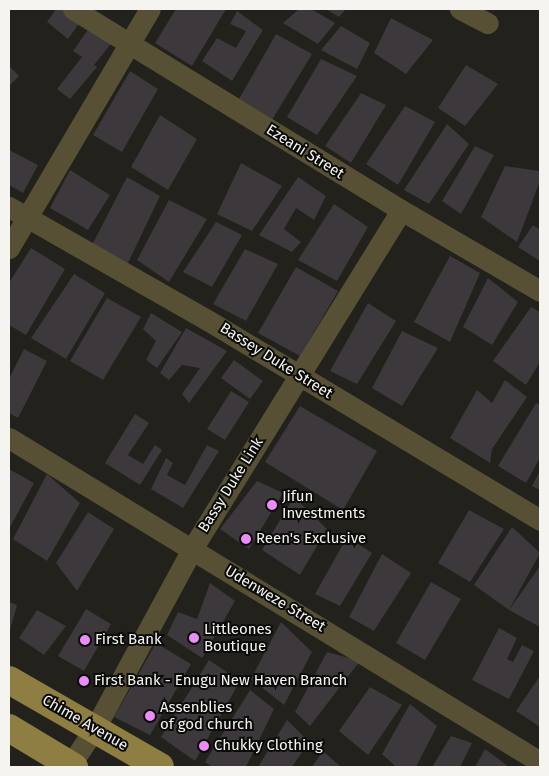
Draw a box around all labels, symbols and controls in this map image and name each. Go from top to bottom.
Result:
street label: Ezeani Street [263,121,347,183]
street label: Bassey Duke Street [216,319,336,403]
street label: Bassy Duke Link [195,434,267,536]
place label: Jifun Investments [282,487,365,522]
marker: Jifun Investments [266,499,278,511]
place label: Reen's Exclusive [256,530,366,548]
marker: Reen's Exclusive [240,533,252,545]
street label: Udenweze Street [222,562,328,636]
place label: Littleones Boutique [204,620,272,655]
place label: First Bank [95,631,162,649]
marker: Littleones Boutique [188,632,200,644]
marker: First Bank [79,634,91,646]
place label: First Bank - Enugu New Haven Branch [94,672,347,690]
marker: First Bank - Enugu New Haven Branch [78,675,90,687]
street label: Chime Avenue [39,691,131,755]
place label: Assenblies of god church [160,698,253,733]
marker: Assenblies of god church [144,710,156,722]
place label: Chukky Clothing [214,737,323,755]
marker: Chukky Clothing [198,740,210,752]

